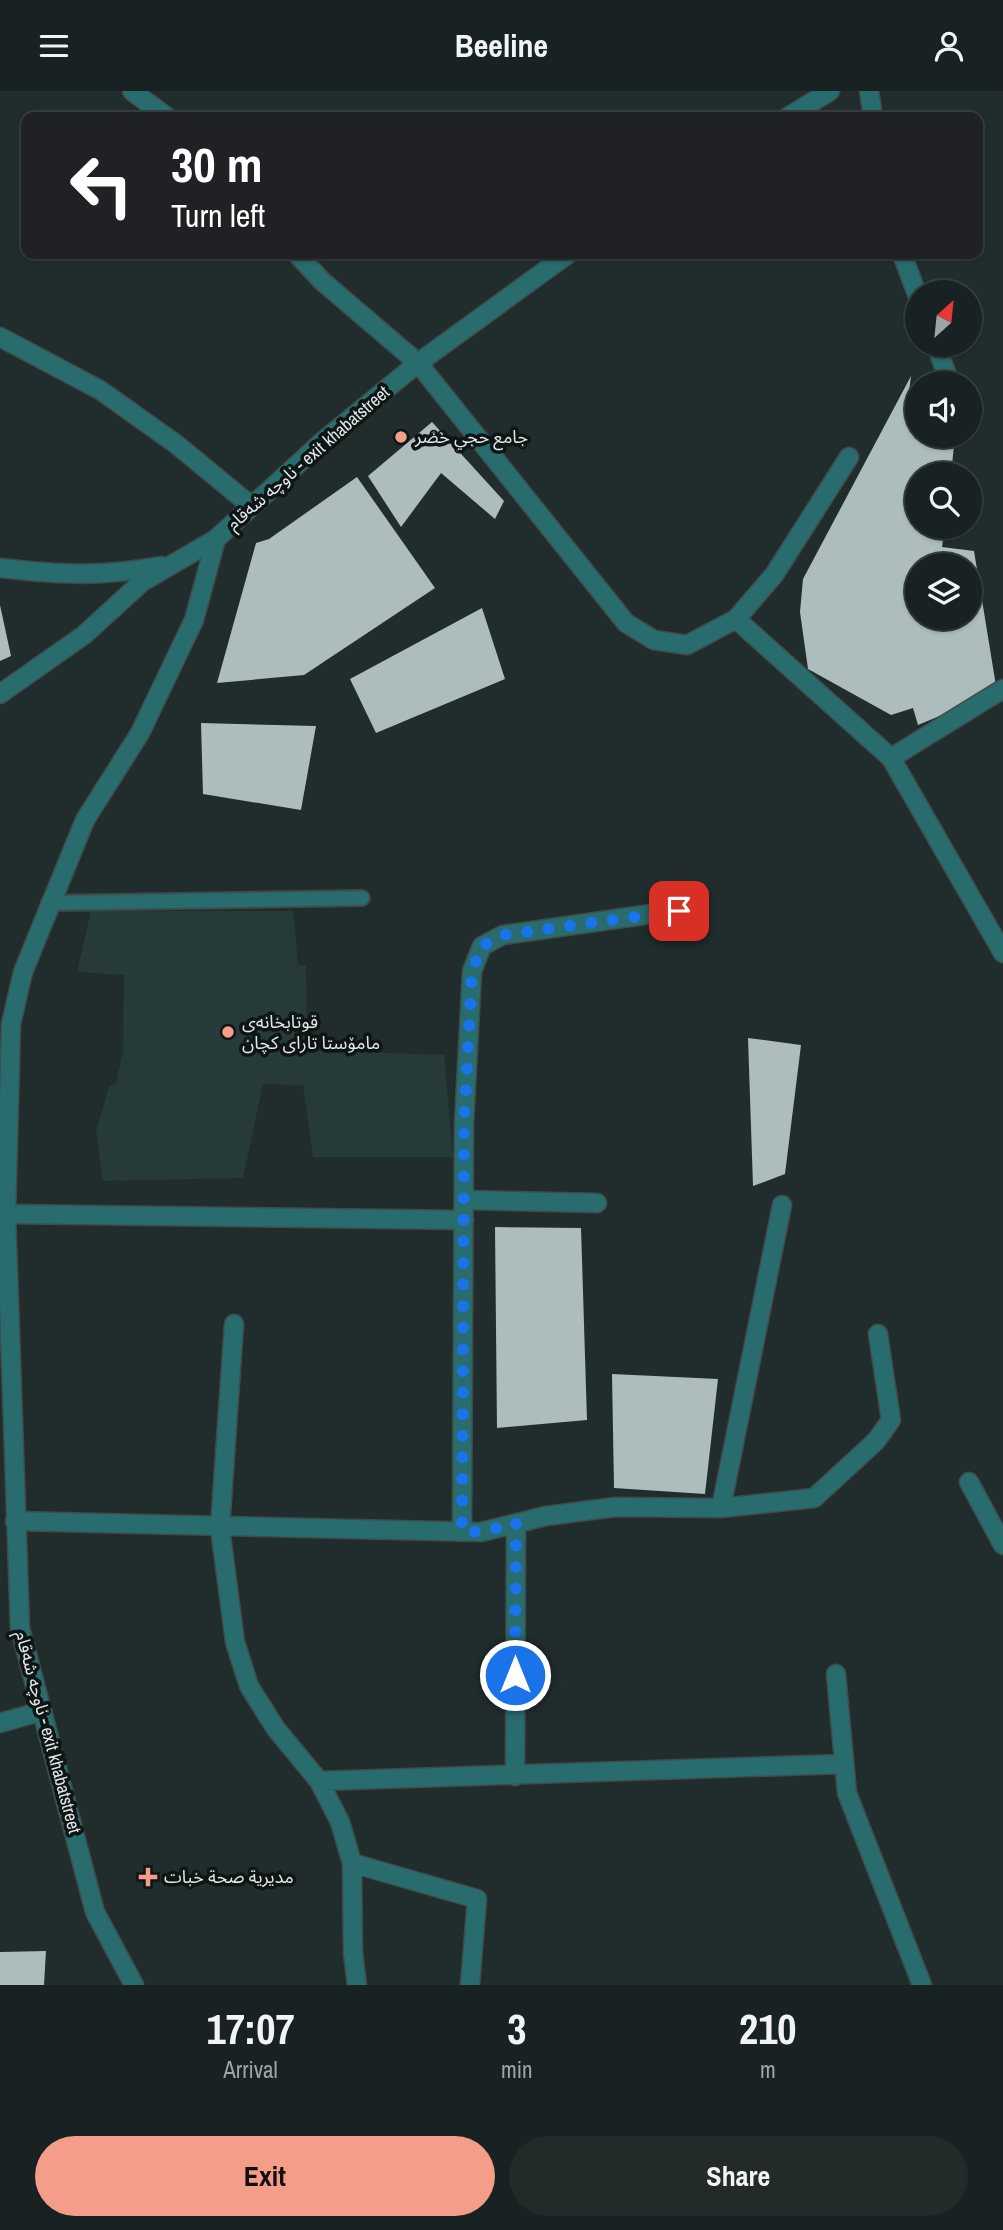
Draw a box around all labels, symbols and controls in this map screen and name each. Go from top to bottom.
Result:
text: Beeline [455,24,548,67]
icon: menu [35,27,73,65]
icon: person [930,27,968,65]
text: 30 m [171,131,263,197]
icon: left [56,140,147,231]
text: Turn left [171,194,265,237]
north arrow [905,280,982,357]
map controls [905,280,982,630]
button: sound [905,371,982,448]
street label: ناوچە شەقام - exit khabatstreet [221,380,396,537]
place label: جامع حجي خضر [414,424,528,451]
marker: جامع حجي خضر [393,429,409,445]
button: search [905,462,982,539]
button: layers [905,553,982,630]
pin [649,881,709,941]
icon: arrive [660,892,698,930]
place label: قوتابخانەی مامۆستا تارای کچان [242,1009,380,1055]
marker: قوتابخانەی مامۆستا تارای کچان [220,1024,236,1040]
street label: ناوچە شەقام - exit khabatstreet [7,1628,88,1836]
position arrow [478,1638,552,1712]
place label: مديرية صحة خبات [164,1864,294,1889]
marker: مديرية صحة خبات [138,1867,158,1887]
text: 17:07 [207,2001,295,2057]
text: 3 [507,2001,526,2057]
text: 210 [739,2001,797,2057]
text: Arrival [223,2054,278,2085]
text: min [501,2054,533,2085]
text: m [760,2054,776,2085]
button: Exit [35,2136,495,2216]
button: Share [509,2136,968,2216]

